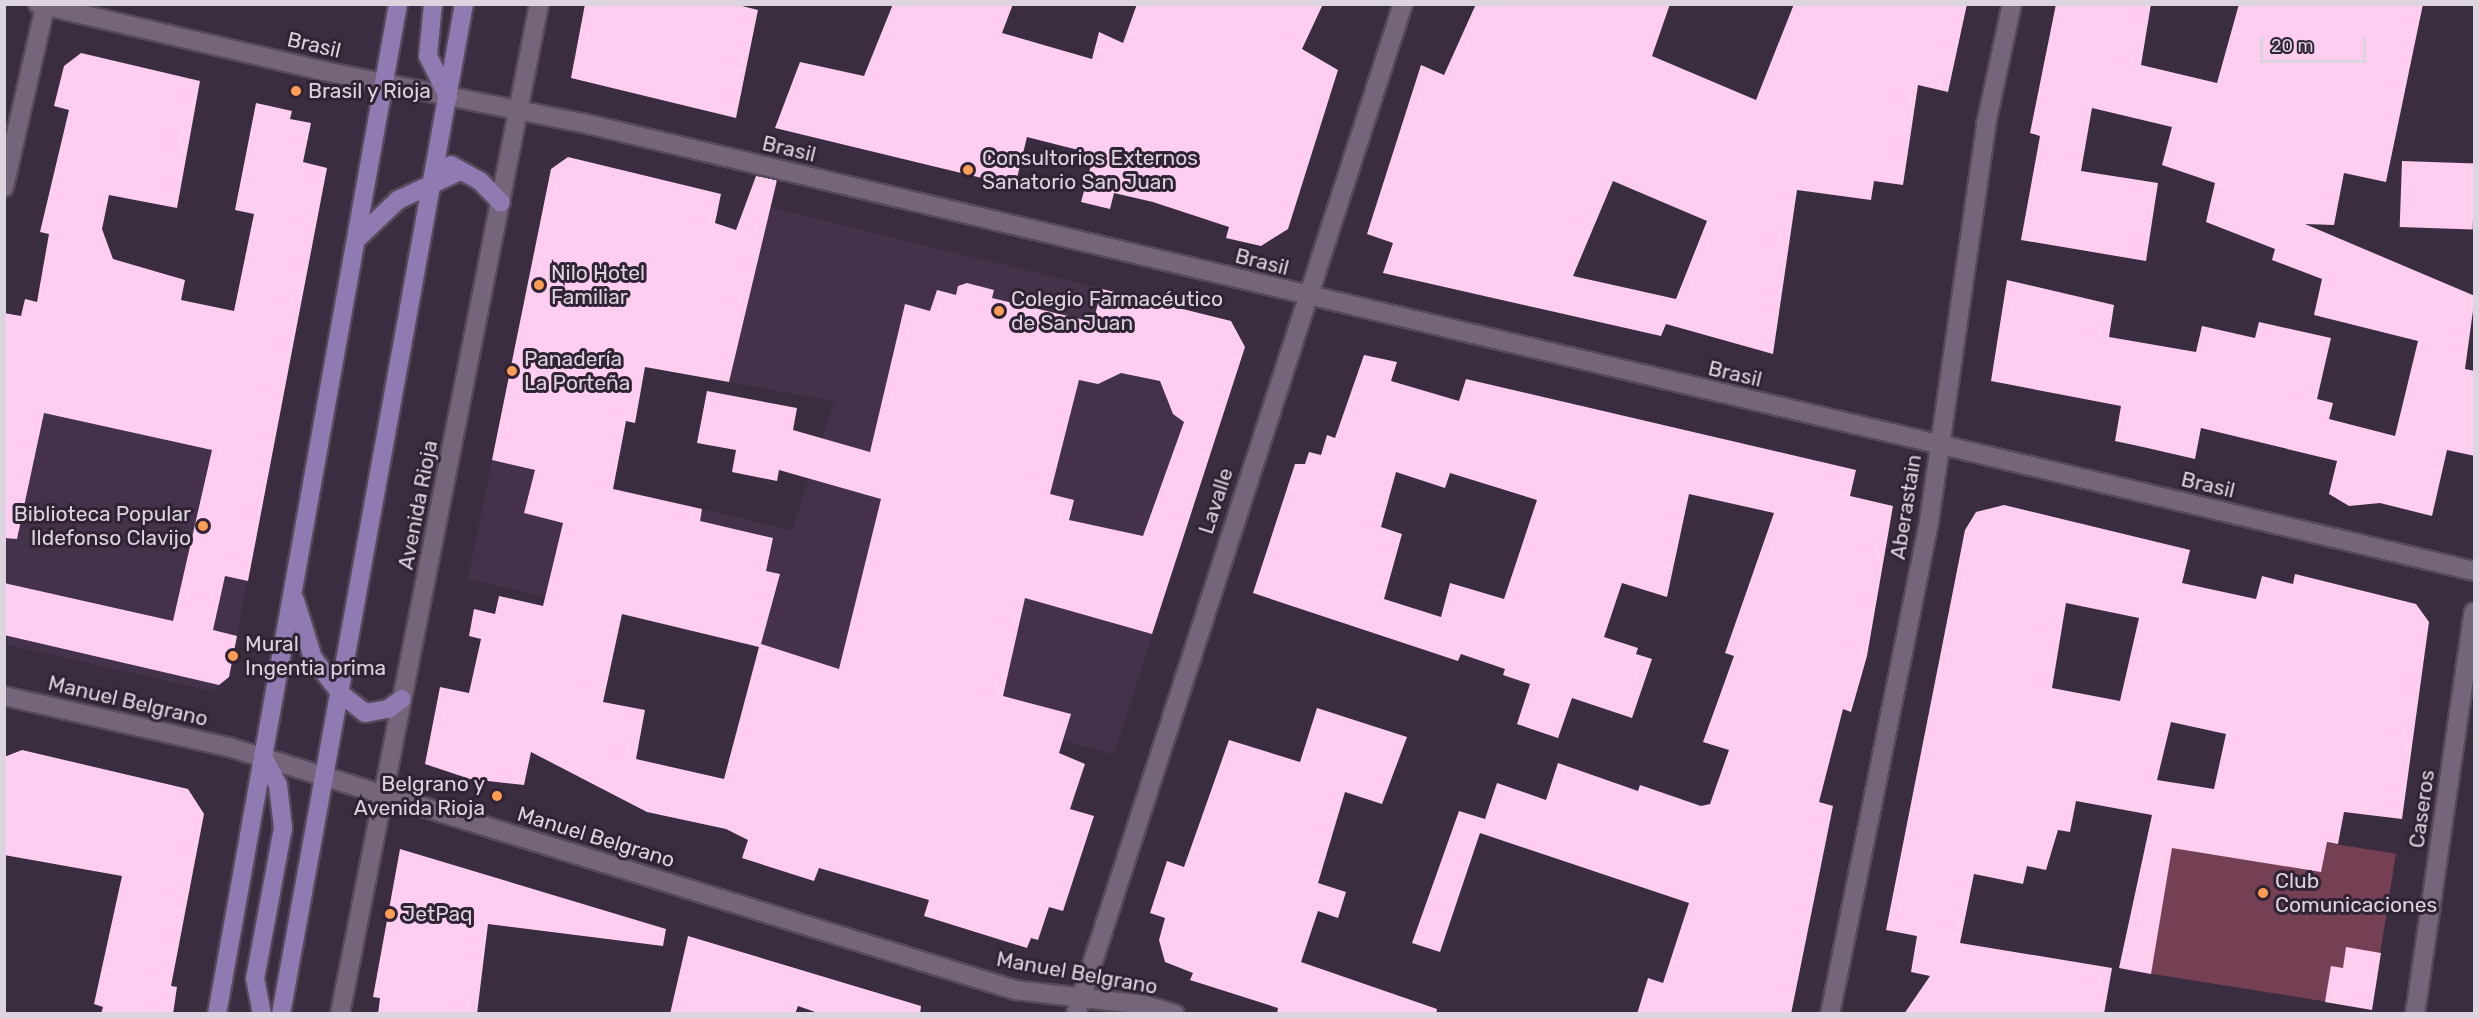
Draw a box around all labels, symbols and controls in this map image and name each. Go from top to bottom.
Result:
scale bar [2263,24,2370,62]
street label: Brasil [285,27,343,63]
text: 20 m [2271,35,2313,57]
place label: Brasil y Rioja [308,78,432,104]
marker: Brasil y Rioja [289,84,303,98]
street label: Brasil [760,131,818,167]
place label: Consultorios Externos Sanatorio San Juan [982,145,1198,195]
marker: Consultorios Externos Sanatorio San Juan [959,161,977,179]
street label: Brasil [1233,243,1291,281]
place label: Nilo Hotel Familiar [551,260,645,310]
marker: Nilo Hotel Familiar [532,278,546,292]
place label: Colegio Farmacéutico de San Juan [1011,286,1223,336]
marker: Colegio Farmacéutico de San Juan [992,304,1006,318]
place label: Panadería La Porteña [524,346,630,396]
street label: Brasil [1706,356,1764,392]
marker: Panadería La Porteña [505,364,519,378]
street label: Avenida Rioja [393,438,443,572]
street label: Aberastain [1885,453,1927,561]
street label: Lavalle [1194,465,1238,537]
street label: Brasil [2179,467,2237,503]
place label: Biblioteca Popular Ildefonso Clavijo [14,501,191,551]
marker: Biblioteca Popular Ildefonso Clavijo [196,519,210,533]
place label: Mural Ingentia prima [245,631,386,681]
marker: Mural Ingentia prima [226,649,240,663]
street label: Manuel Belgrano [46,670,210,732]
street label: Caseros [2404,768,2440,850]
place label: Belgrano y Avenida Rioja [354,771,485,821]
marker: Belgrano y Avenida Rioja [490,789,504,803]
street label: Manuel Belgrano [514,801,678,873]
place label: Club Comunicaciones [2275,868,2437,918]
marker: Club Comunicaciones [2256,886,2270,900]
place label: JetPaq [402,901,473,927]
marker: JetPaq [383,907,397,921]
street label: Manuel Belgrano [994,946,1160,1000]

